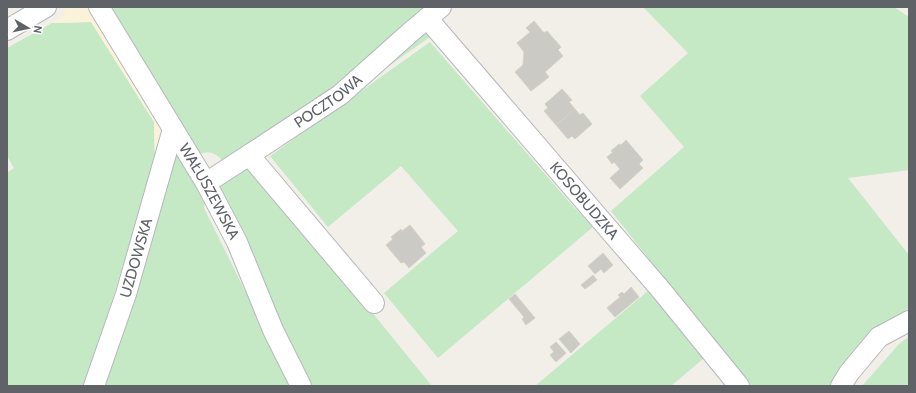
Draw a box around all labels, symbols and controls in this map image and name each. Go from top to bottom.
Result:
north arrow [8,8,48,48]
text: N [30,25,45,35]
street label: POCZTOWA [291,70,366,132]
street label: WAŁUSZEWSKA [175,140,243,243]
street label: KOSOBUDZKA [546,158,623,244]
street label: UZDOWSKA [116,215,156,300]

